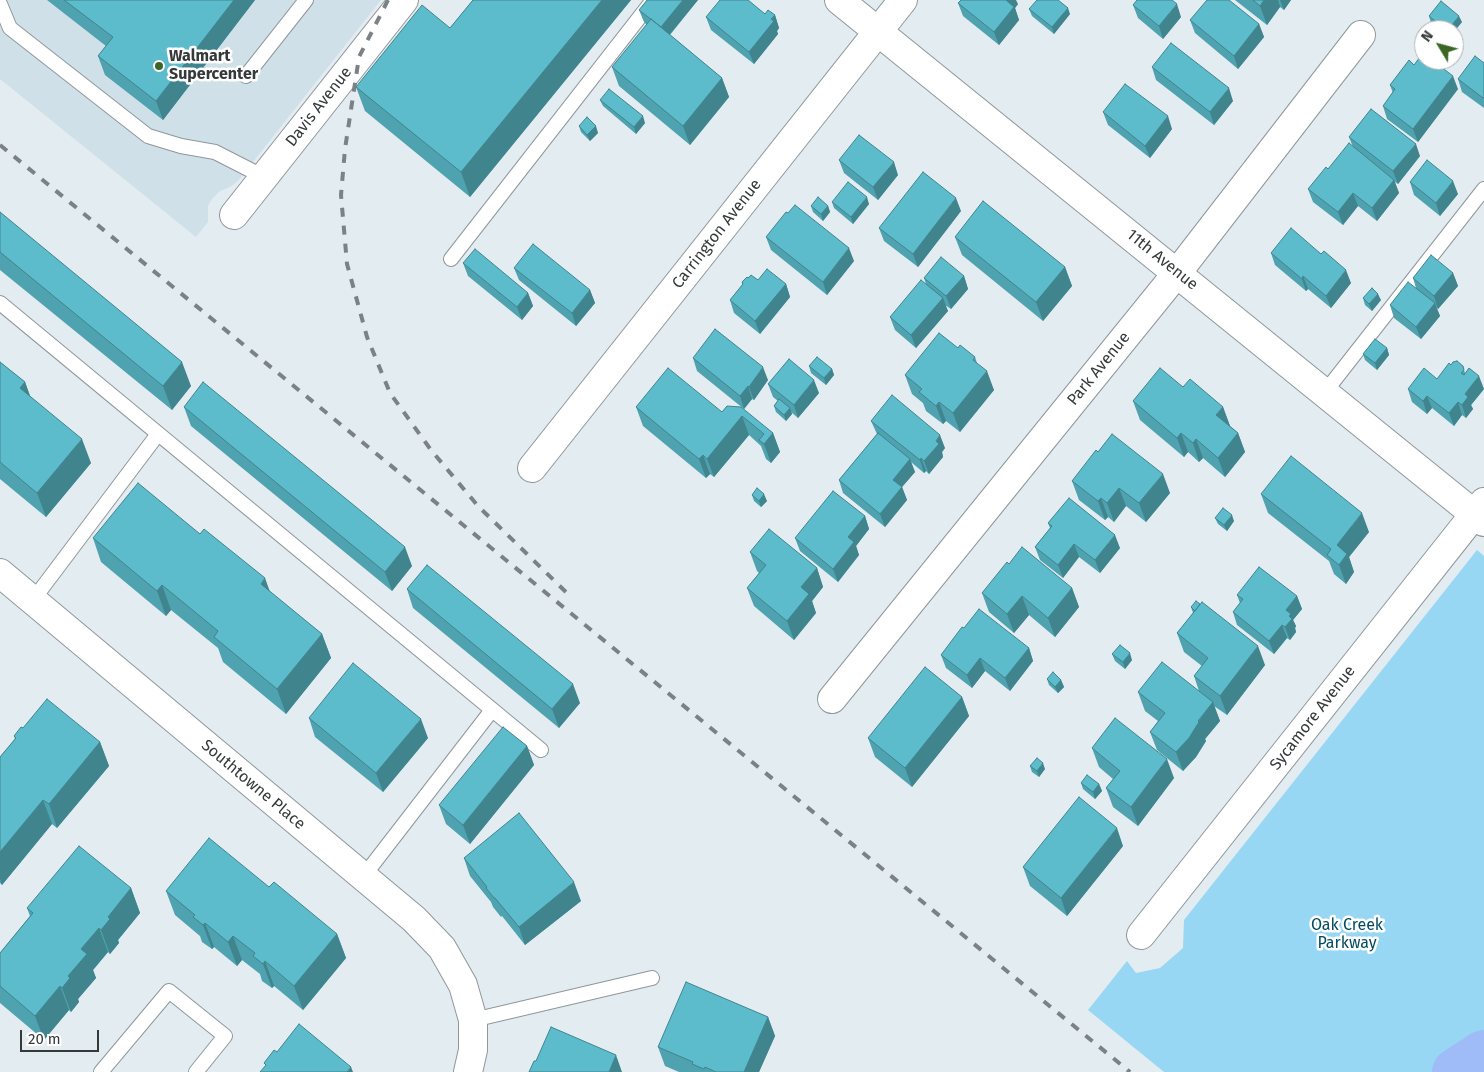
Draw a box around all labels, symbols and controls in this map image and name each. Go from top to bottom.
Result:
north arrow [1414,20,1464,70]
text: N [1418,27,1437,45]
place label: Walmart Supercenter [169,47,258,85]
marker: Walmart Supercenter [153,60,165,72]
street label: Davis Avenue [282,63,356,151]
street label: Carrington Avenue [668,175,766,293]
street label: 11th Avenue [1122,225,1202,295]
street label: Park Avenue [1064,328,1134,410]
street label: Sycamore Avenue [1266,662,1360,774]
street label: Southtowne Place [197,736,309,834]
park label: Oak Creek Parkway [1311,916,1383,954]
scale bar [22,1020,101,1052]
text: 20 m [28,1030,61,1048]

